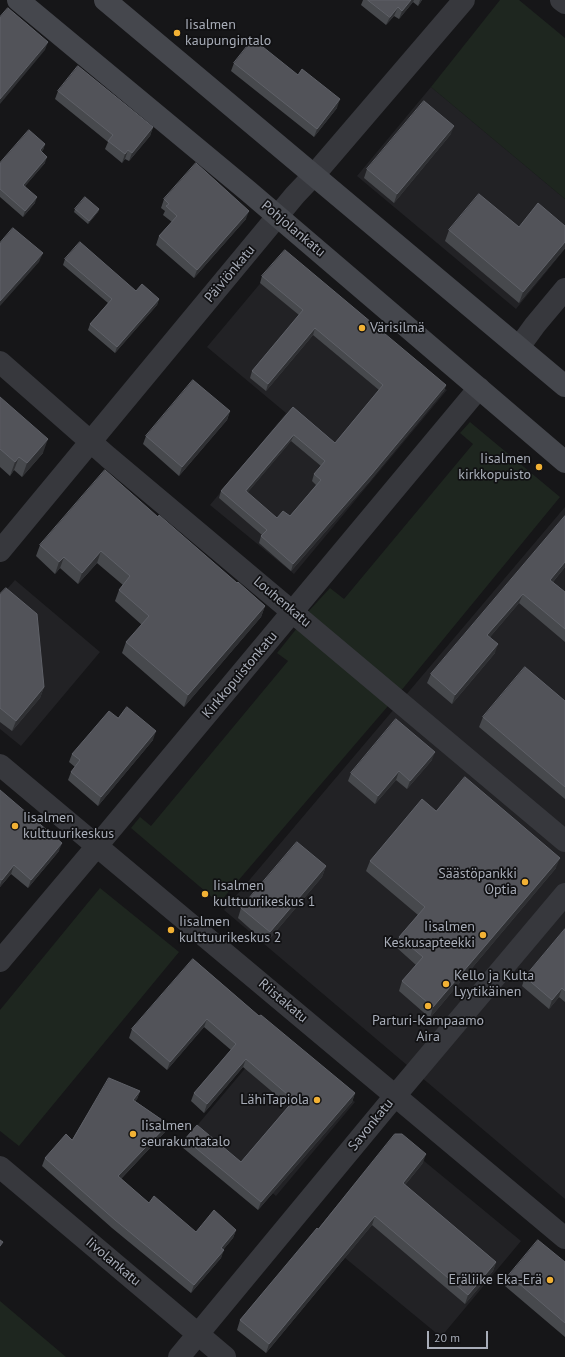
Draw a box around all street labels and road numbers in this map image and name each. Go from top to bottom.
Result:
street label: Pohjolankatu [258,197,328,261]
street label: Päiviönkatu [201,242,259,306]
street label: Louhenkatu [250,573,314,631]
street label: Kirkkopuistonkatu [199,628,281,722]
street label: Riistakatu [255,975,311,1027]
street label: Savonkatu [345,1096,397,1154]
street label: Iivolankatu [82,1234,144,1290]

